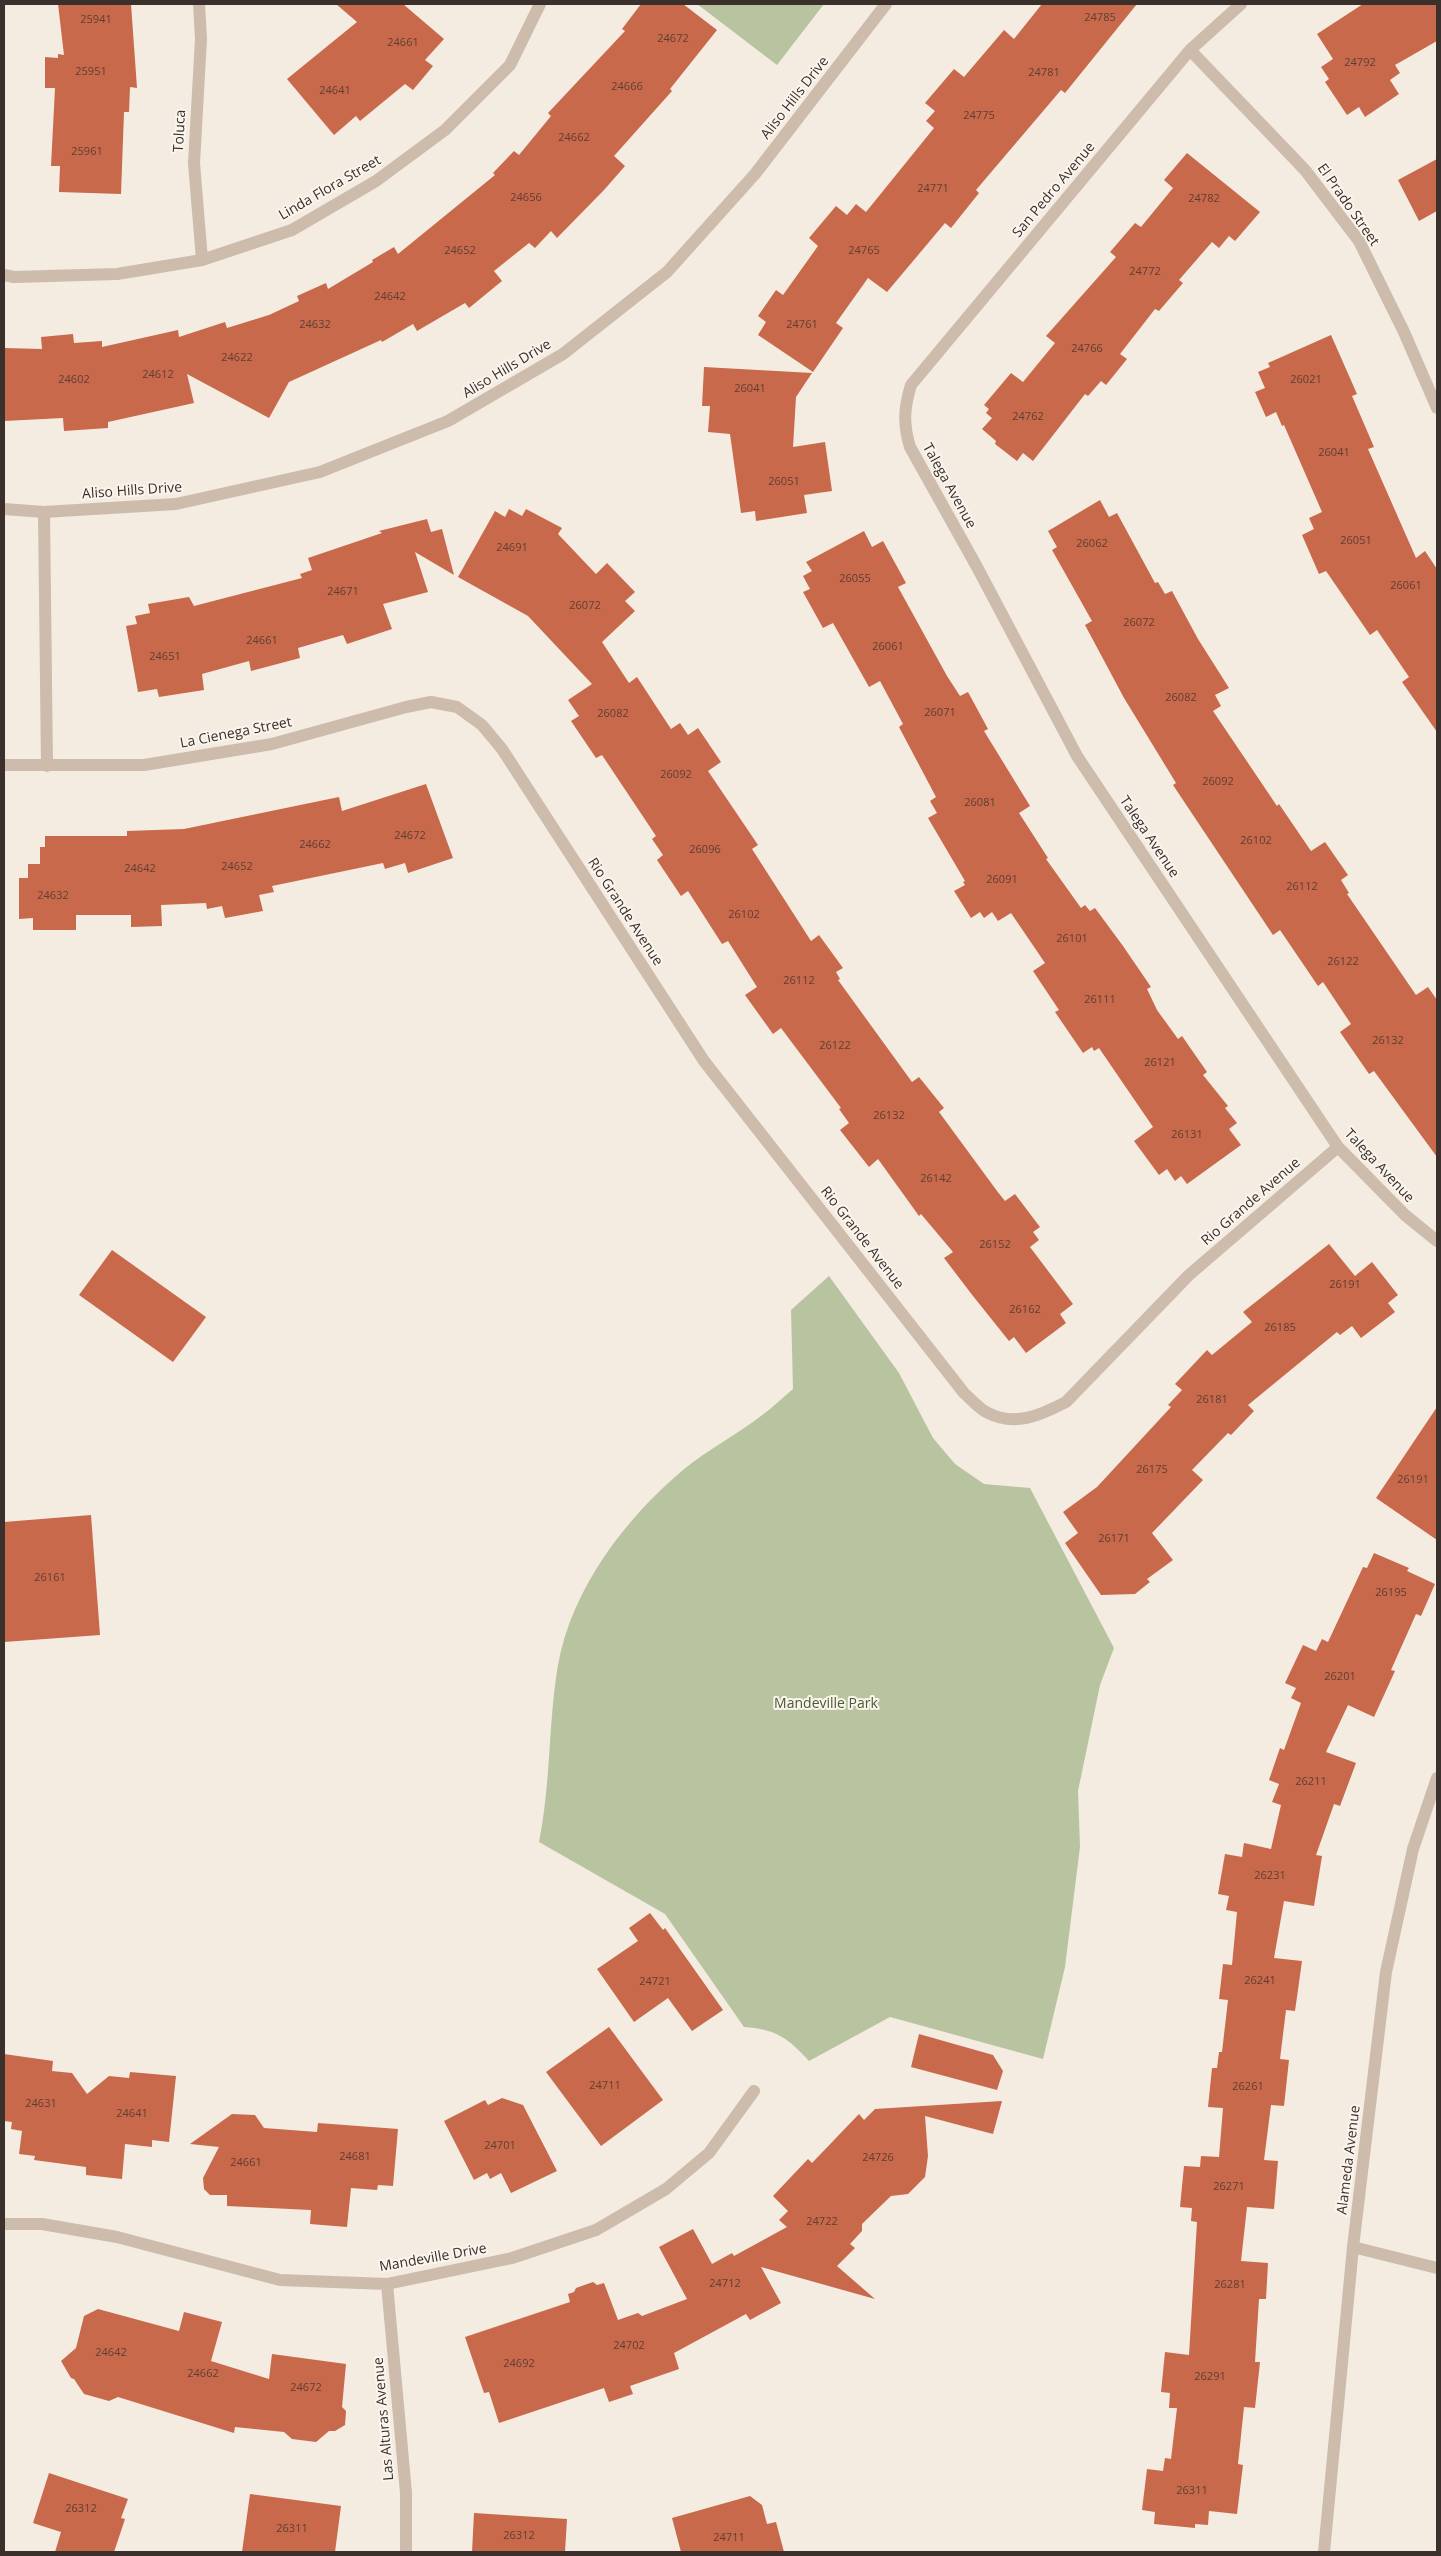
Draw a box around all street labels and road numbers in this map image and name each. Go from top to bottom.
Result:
street label: Aliso Hills Drive [758,53,832,143]
street label: Toluca [170,109,190,153]
street label: San Pedro Avenue [1009,139,1099,241]
street label: Linda Flora Street [276,152,384,224]
street label: El Prado Street [1313,161,1383,249]
street label: Aliso Hills Drive [460,336,554,402]
street label: Talega Avenue [919,441,979,531]
street label: Aliso Hills Drive [81,479,183,503]
street label: La Cienega Street [179,714,293,752]
street label: Talega Avenue [1116,793,1182,881]
street label: Rio Grande Avenue [584,855,666,969]
street label: Talega Avenue [1341,1126,1417,1206]
street label: Rio Grande Avenue [1198,1155,1304,1249]
street label: Rio Grande Avenue [817,1183,907,1293]
street label: Alameda Avenue [1334,2105,1364,2215]
street label: Mandeville Drive [378,2240,488,2276]
street label: Las Alturas Avenue [370,2357,398,2481]

